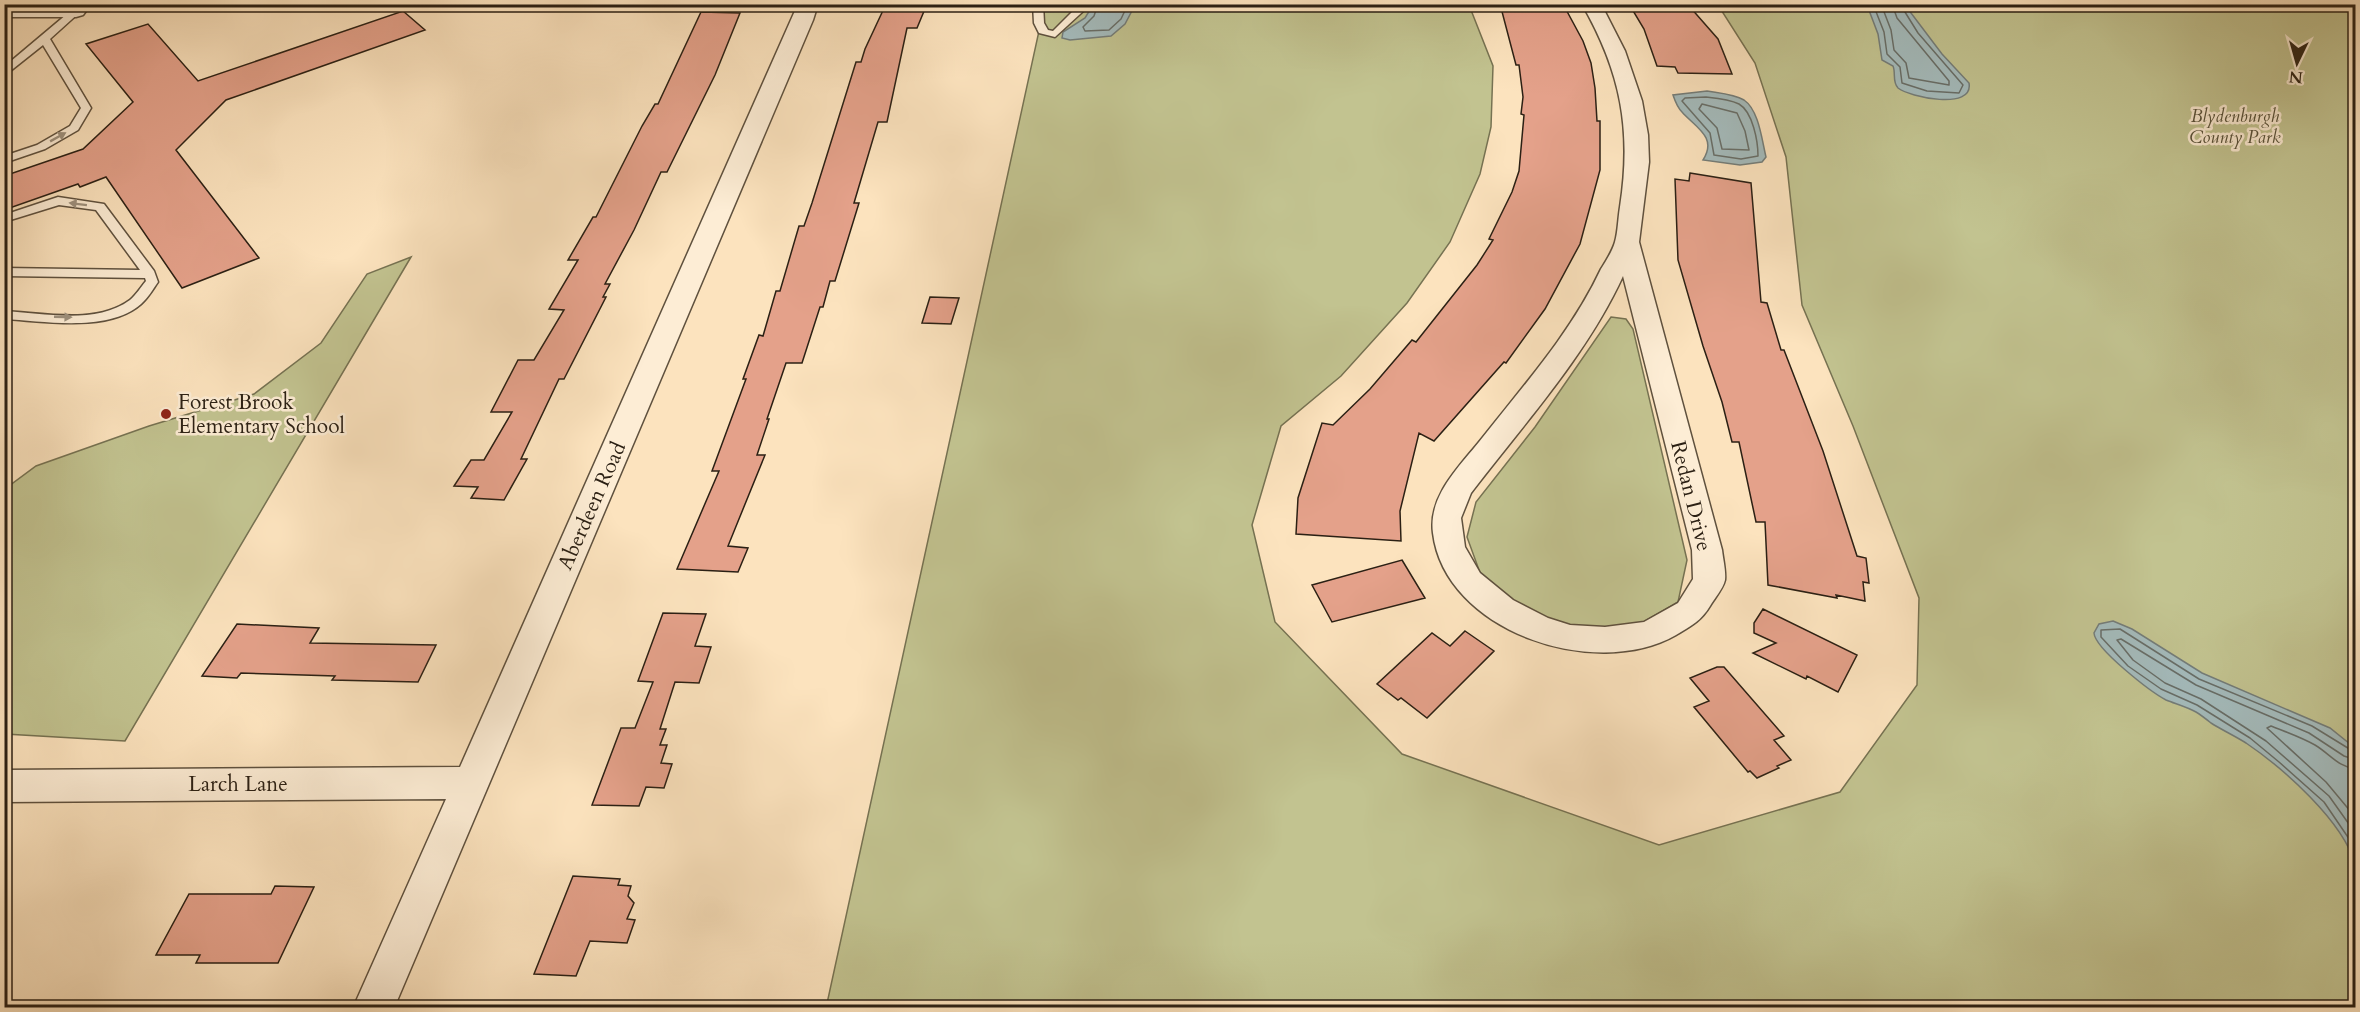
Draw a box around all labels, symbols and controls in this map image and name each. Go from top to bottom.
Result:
north arrow [2267,33,2327,93]
text: N [2288,65,2304,89]
park label: Blydenburgh County Park [2189,104,2281,150]
one-way arrow [50,132,67,142]
one-way arrow [68,199,87,209]
one-way arrow [53,313,72,322]
place label: Forest Brook Elementary School [178,388,345,441]
marker: Forest Brook Elementary School [159,407,173,421]
street label: Aberdeen Road [551,437,633,575]
street label: Redan Drive [1663,438,1719,554]
street label: Larch Lane [188,770,288,799]

